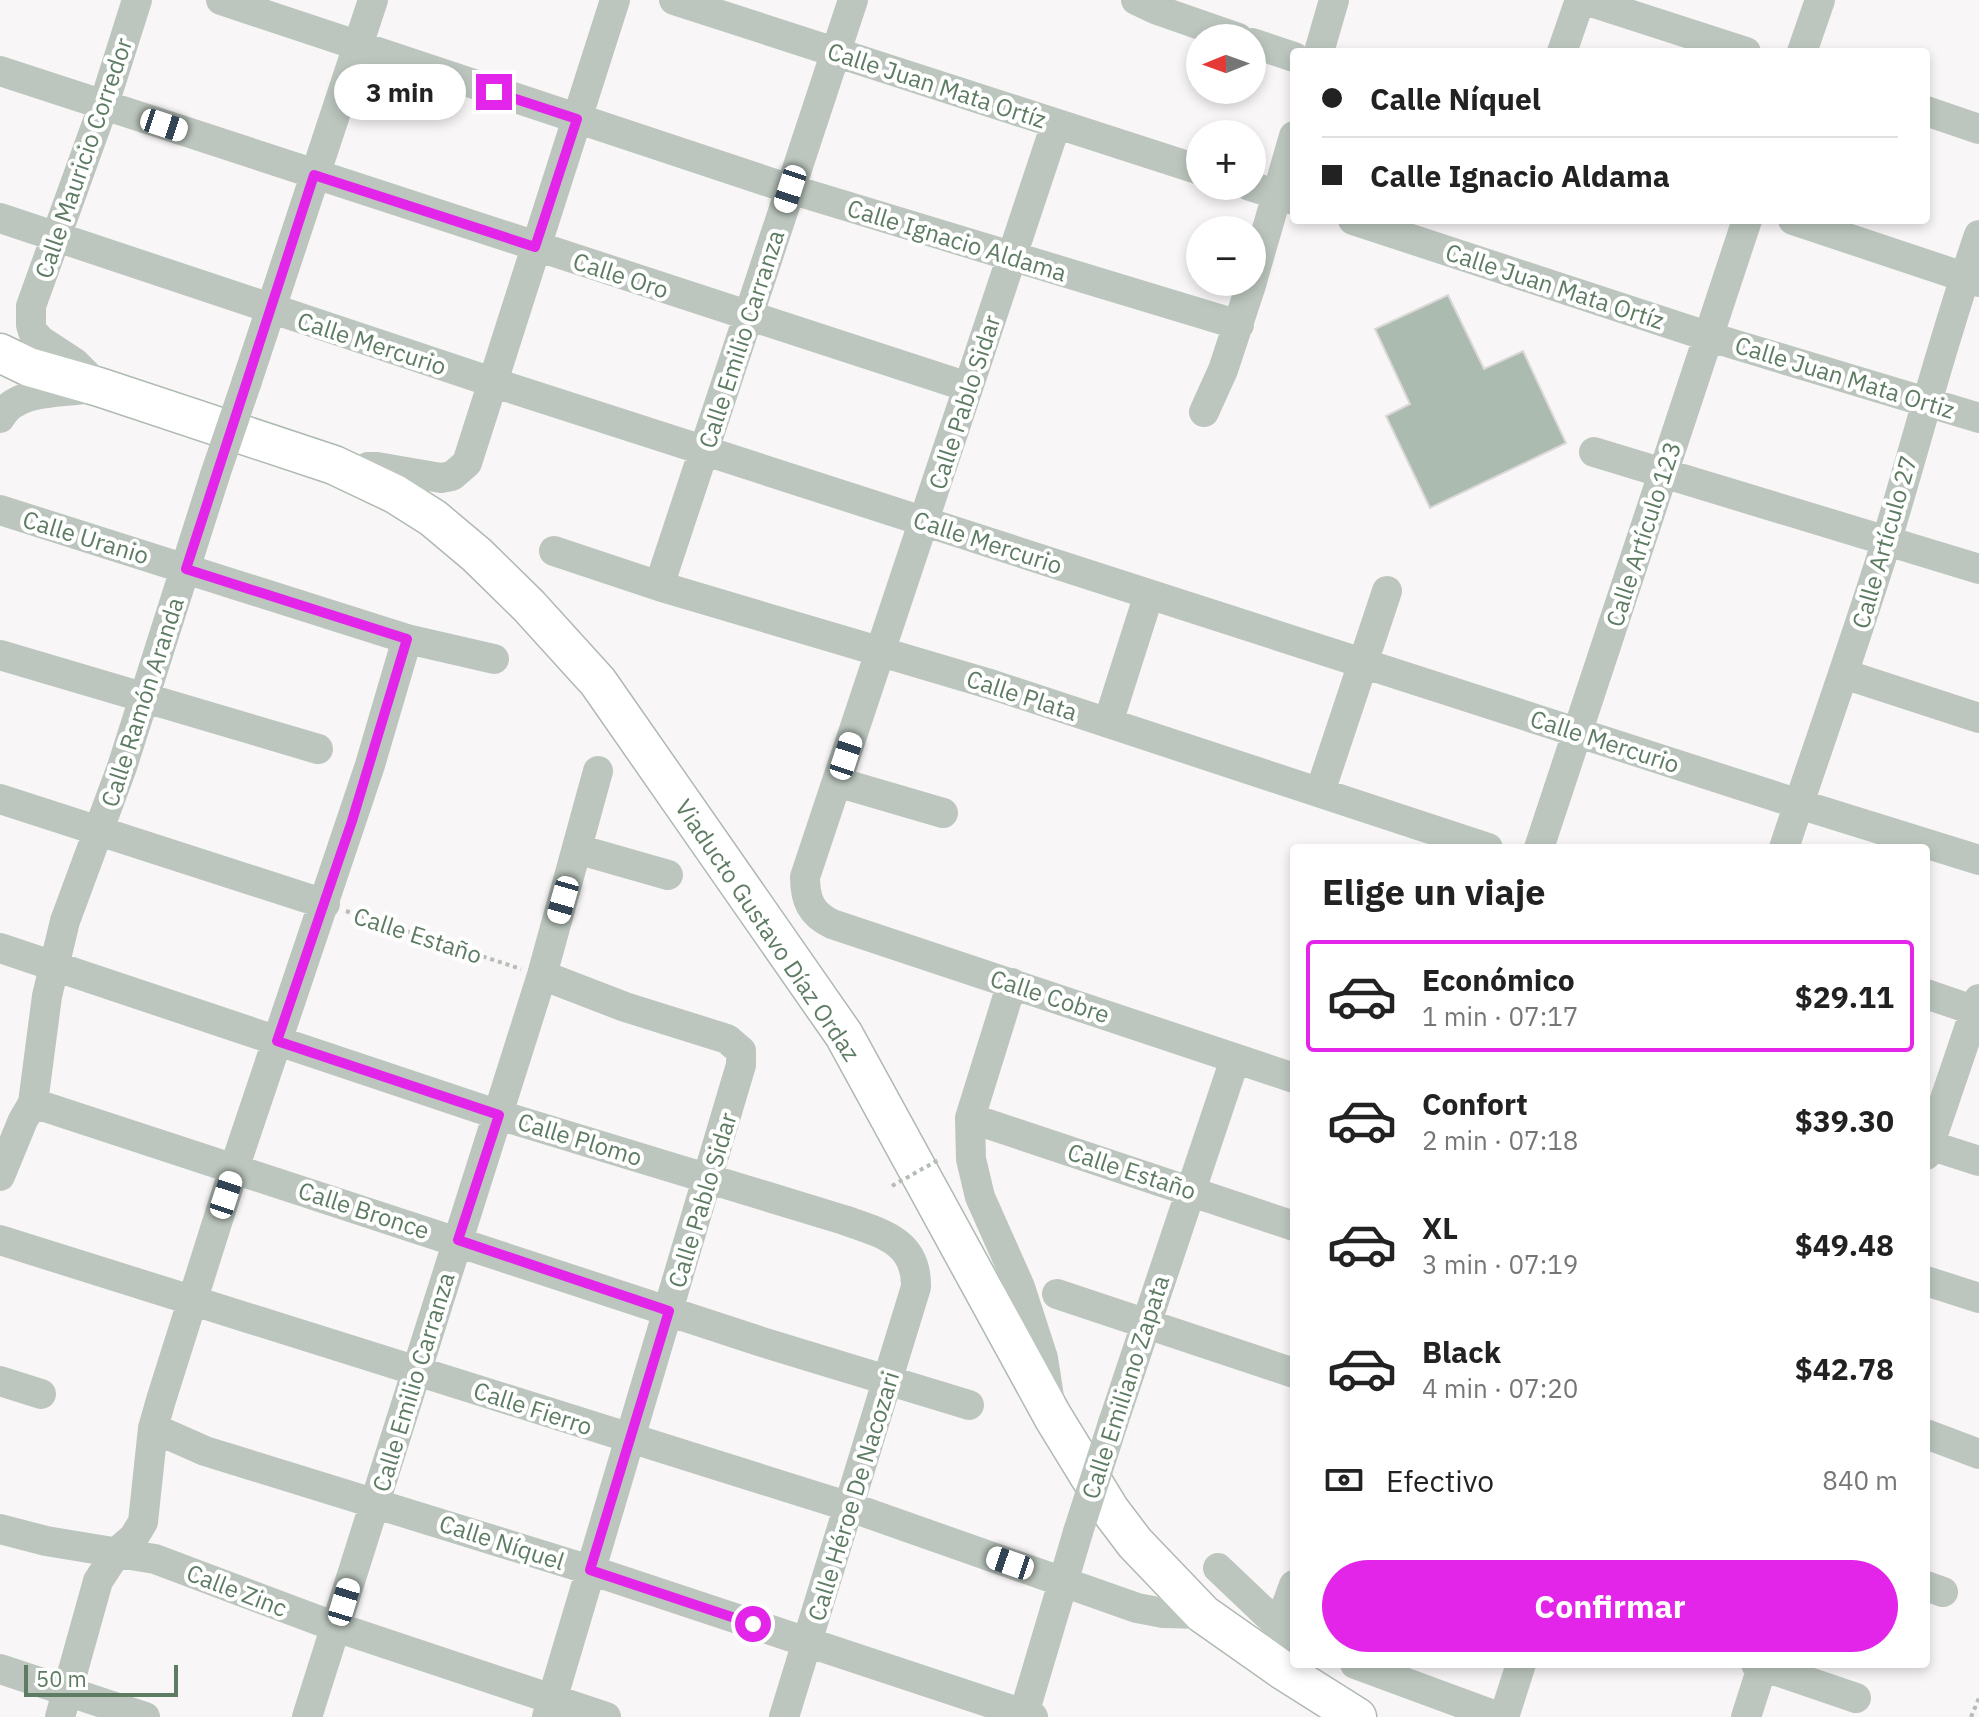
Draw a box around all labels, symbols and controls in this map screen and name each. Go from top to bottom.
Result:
north arrow [1186,24,1266,104]
map controls [1186,24,1266,296]
street label: Calle Mauricio Corredor [27,33,139,283]
street label: Calle Juan Mata Ortíz [824,35,1050,135]
callout: 3 min [334,64,466,120]
route end [476,74,512,110]
text: 3 min [366,75,434,109]
text: Calle Níquel [1370,79,1541,118]
car [137,106,191,144]
button: + [1186,120,1266,200]
text: Calle Ignacio Aldama [1370,156,1670,195]
car [771,162,809,216]
street label: Calle Ignacio Aldama [843,191,1071,289]
button: − [1186,216,1266,296]
street label: Calle Emilio Carranza [691,226,791,452]
street label: Calle Juan Mata Ortíz [1442,236,1668,336]
street label: Calle Oro [569,245,673,305]
street label: Calle Mercurio [293,304,451,382]
street label: Calle Pablo Sidar [921,310,1007,493]
street label: Calle Juan Mata Ortiz [1731,328,1959,426]
street label: Calle Artículo 123 [1598,437,1688,631]
street label: Calle Artículo 27 [1844,452,1924,632]
street label: Calle Uranio [19,503,153,571]
street label: Calle Mercurio [909,503,1067,581]
street label: Calle Ramón Aranda [93,593,191,811]
street label: Calle Plata [963,662,1082,728]
street label: Calle Mercurio [1526,702,1684,780]
car [827,729,865,783]
street label: Viaducto Gustavo Díaz Ordaz [668,793,868,1067]
text: Elige un viaje [1322,868,1546,915]
car [545,874,581,926]
street label: Calle Estaño [350,899,486,971]
icon: car [1326,960,1398,1032]
text: Económico [1422,960,1575,999]
street label: Calle Cobre [986,962,1114,1030]
text: $29.11 [1795,977,1894,1016]
text: 1 min · 07:17 [1422,999,1578,1033]
icon: car [1326,1084,1398,1156]
text: Confort [1422,1084,1528,1123]
text: $39.30 [1795,1101,1894,1140]
street label: Calle Plomo [514,1105,646,1173]
street label: Calle Pablo Sidar [660,1108,744,1292]
text: 2 min · 07:18 [1422,1123,1578,1157]
street label: Calle Estaño [1064,1135,1200,1207]
car [207,1168,245,1222]
street label: Calle Bronce [294,1174,434,1246]
icon: car [1326,1208,1398,1280]
text: XL [1422,1208,1458,1247]
text: $49.48 [1795,1225,1894,1264]
text: 3 min · 07:19 [1422,1247,1578,1281]
street label: Calle Emilio Carranza [364,1268,462,1496]
street label: Calle Emiliano Zapata [1074,1271,1176,1503]
icon: car [1326,1332,1398,1404]
text: Black [1422,1332,1501,1371]
text: $42.78 [1795,1349,1894,1388]
street label: Calle Héroe De Nacozari [800,1367,906,1625]
text: 4 min · 07:20 [1422,1371,1578,1405]
street label: Calle Fierro [470,1374,596,1442]
icon: cash [1322,1458,1366,1502]
text: Efectivo [1386,1461,1494,1500]
text: 840 m [1822,1463,1898,1497]
street label: Calle Níquel [435,1507,569,1577]
car [983,1544,1037,1582]
street label: Calle Zinc [182,1556,292,1624]
button: Confirmar [1322,1560,1898,1652]
car [326,1576,362,1628]
route start [735,1606,771,1642]
scale bar [24,1661,178,1697]
text: 50 m [36,1664,87,1693]

